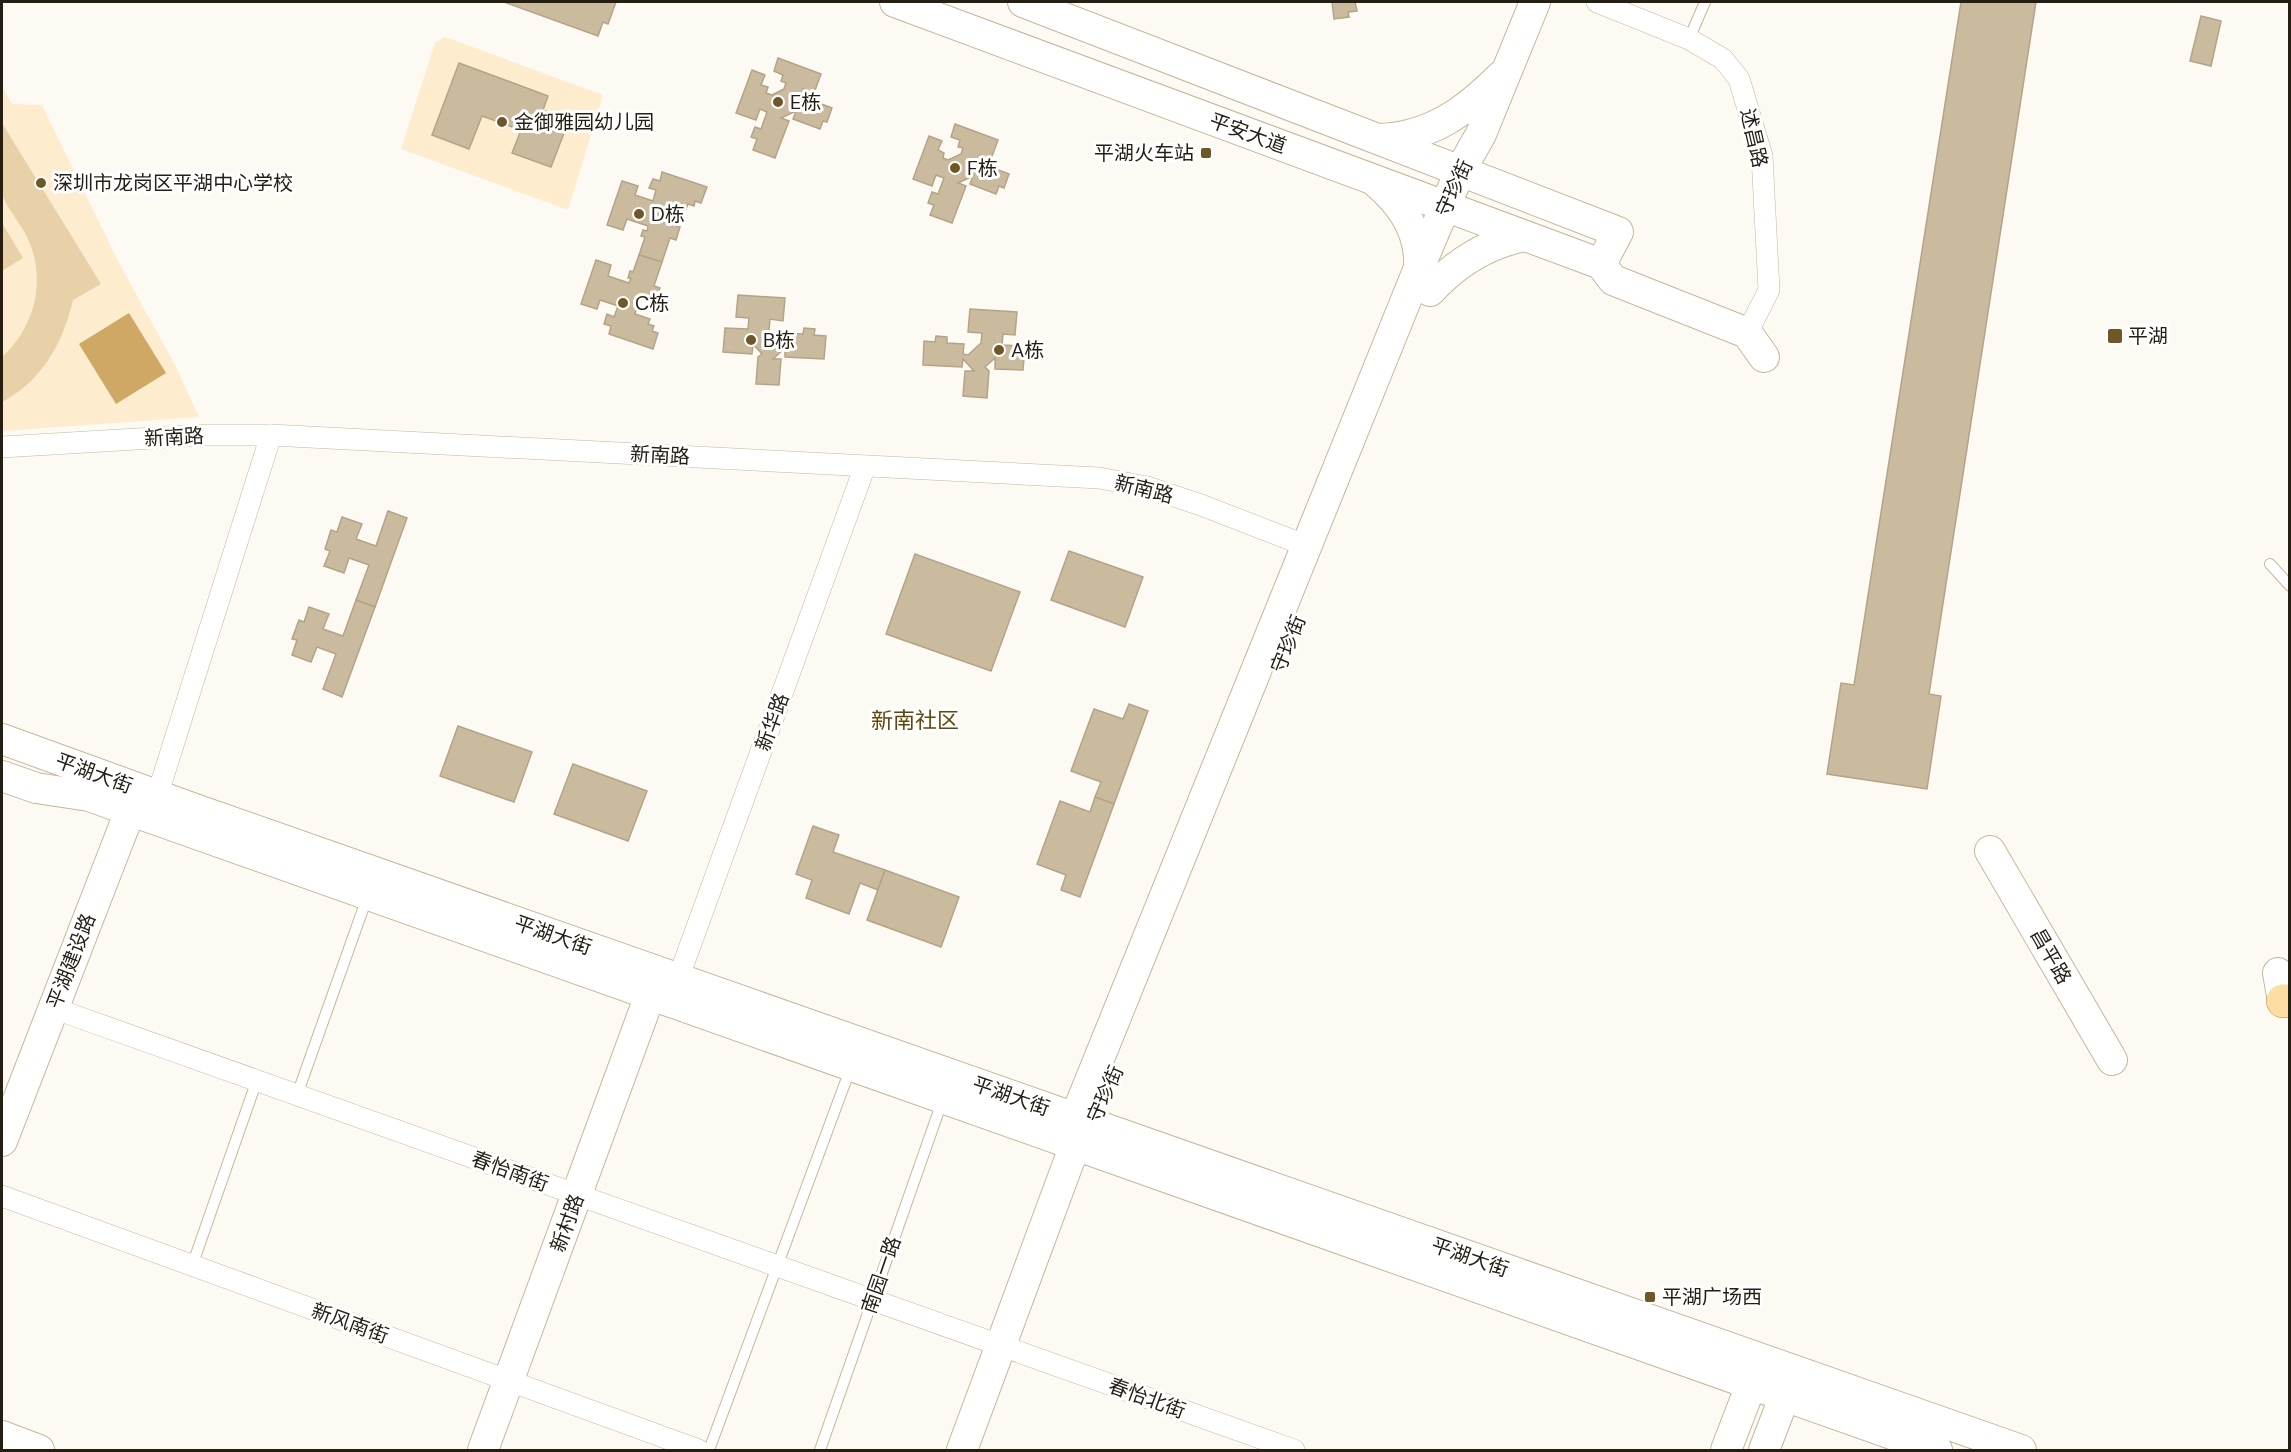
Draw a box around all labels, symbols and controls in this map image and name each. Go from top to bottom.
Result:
place label: E栋 [790,89,821,115]
marker: E栋 [771,95,785,109]
street label: 述昌路 [1735,106,1773,170]
street label: 平安大道 [1206,107,1290,159]
place label: 金御雅园幼儿园 [514,109,654,135]
marker: 金御雅园幼儿园 [495,115,509,129]
place label: 平湖火车站 [1094,140,1194,166]
marker: 平湖火车站 [1199,146,1213,160]
place label: F栋 [967,155,998,181]
street label: 守珍街 [1430,155,1478,221]
marker: F栋 [948,161,962,175]
place label: 深圳市龙岗区平湖中心学校 [53,170,293,196]
marker: 深圳市龙岗区平湖中心学校 [34,176,48,190]
place label: D栋 [651,201,685,227]
marker: D栋 [632,207,646,221]
place label: C栋 [635,290,669,316]
marker: C栋 [616,296,630,310]
place label: 平湖 [2128,323,2168,349]
place label: B栋 [763,327,795,353]
marker: 平湖 [2106,327,2124,345]
marker: B栋 [744,333,758,347]
place label: A栋 [1011,337,1044,363]
marker: A栋 [992,343,1006,357]
street label: 新南路 [143,422,205,452]
street label: 新南路 [629,440,691,470]
street label: 新南路 [1112,469,1176,509]
street label: 守珍街 [1265,611,1311,677]
street label: 新华路 [750,689,794,755]
district label: 新南社区 [871,706,959,735]
street label: 平湖大街 [52,747,136,799]
street label: 平湖建设路 [41,910,101,1012]
street label: 平湖大街 [511,910,595,960]
street label: 昌平路 [2025,924,2077,988]
street label: 守珍街 [1081,1061,1129,1127]
street label: 平湖大街 [969,1071,1053,1121]
street label: 春怡南街 [468,1145,552,1197]
street label: 新村路 [545,1190,589,1256]
street label: 平湖大街 [1428,1232,1512,1282]
street label: 南园一路 [856,1233,906,1317]
place label: 平湖广场西 [1662,1284,1762,1310]
marker: 平湖广场西 [1643,1290,1657,1304]
street label: 新风南街 [308,1297,392,1349]
street label: 春怡北街 [1105,1372,1189,1424]

